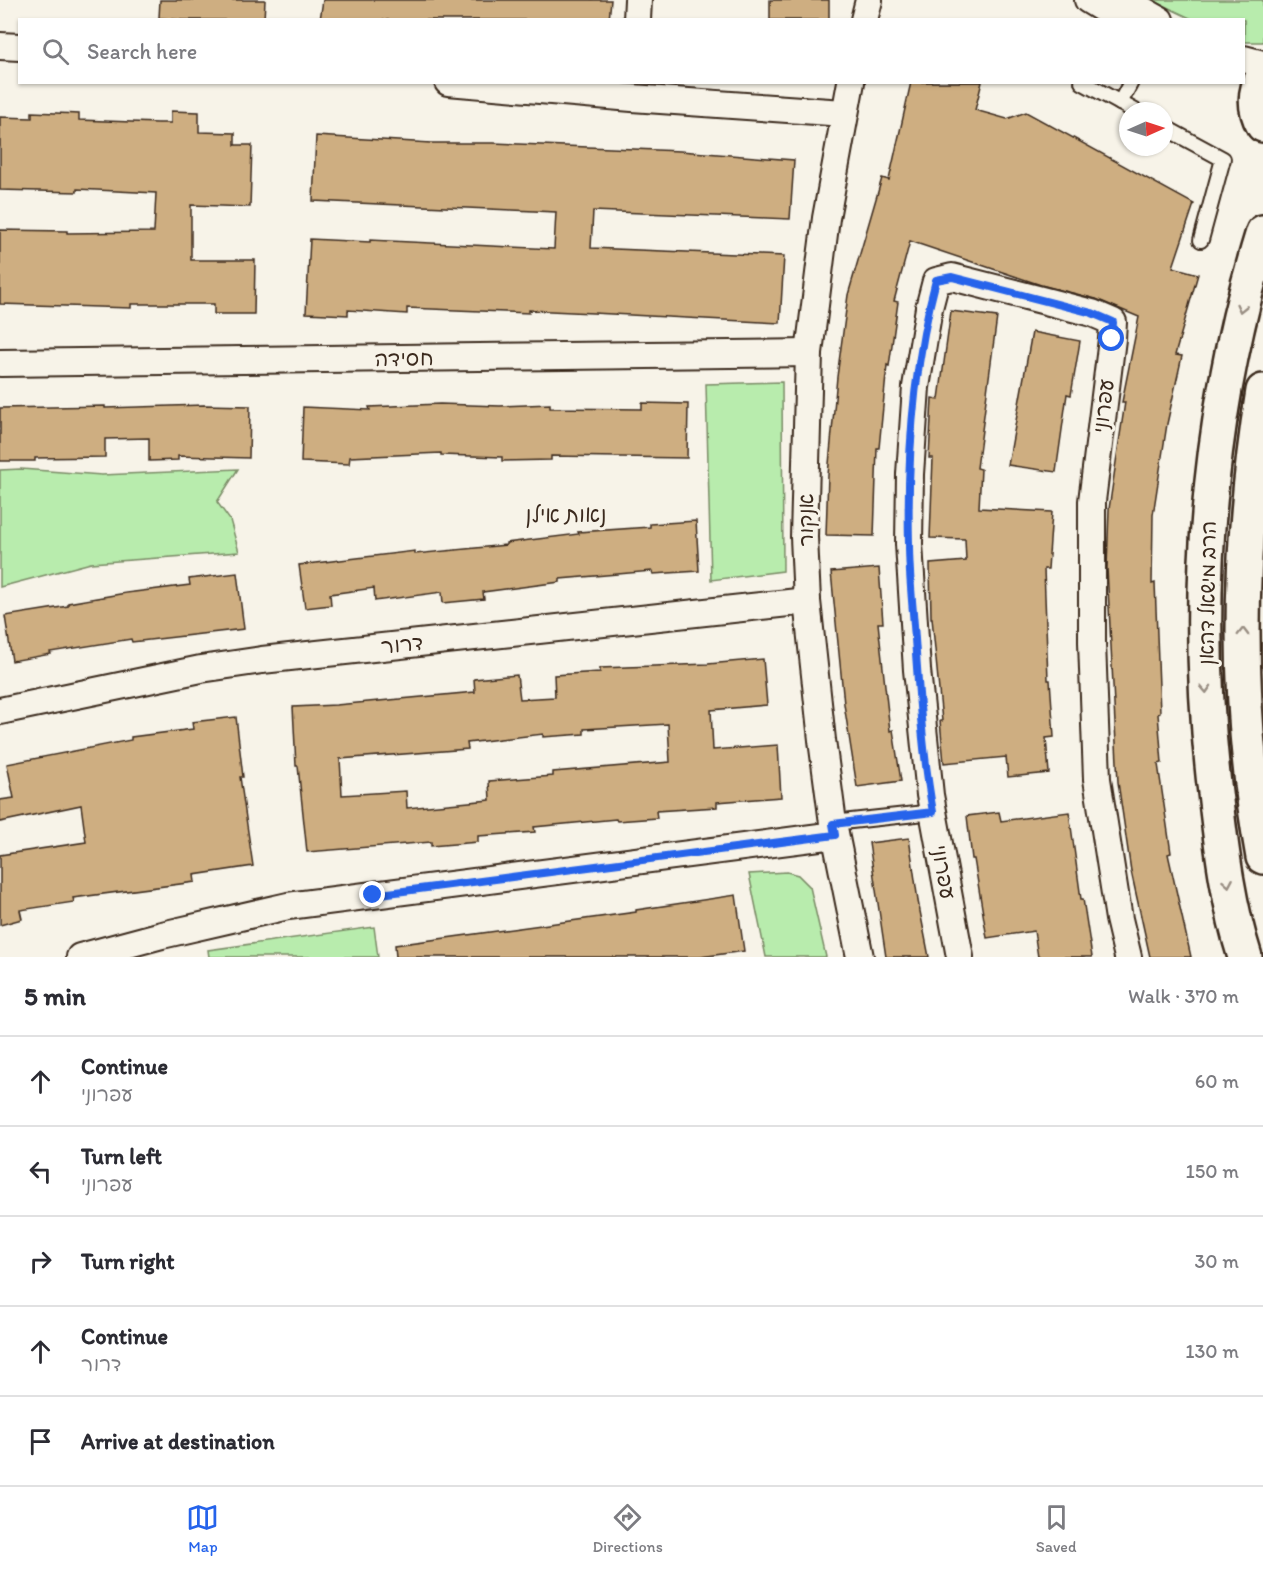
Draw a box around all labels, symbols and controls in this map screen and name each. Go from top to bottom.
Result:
search box [18,18,1245,84]
icon: search [39,35,72,68]
text: Search here [87,38,197,65]
north arrow [1119,102,1173,156]
one-way arrow [1235,303,1248,313]
route start [1098,325,1124,351]
street label: חסידה [374,345,434,371]
street label: עפרוני [1087,378,1119,434]
street label: אנקור [793,493,819,546]
district label: נאות אילן [525,501,607,528]
street label: הרב מישאל דהאן [1193,521,1222,665]
one-way arrow [1236,627,1249,636]
street label: דרור [380,629,424,659]
one-way arrow [1199,685,1212,694]
street label: עפרוני [927,843,961,901]
one-way arrow [1222,878,1234,888]
route end [359,881,385,907]
text: 5 min [24,980,86,1012]
text: Walk · 370 m [1128,984,1239,1008]
text: Continue [81,1053,168,1080]
icon: ahead [24,1065,57,1098]
text: 60 m [1195,1069,1239,1093]
text: עפרוני [81,1082,133,1106]
text: Turn left [81,1143,162,1170]
icon: left [24,1155,57,1188]
text: 150 m [1186,1159,1239,1183]
text: עפרוני [81,1172,133,1196]
icon: right [24,1245,57,1278]
text: Turn right [81,1248,175,1275]
text: 30 m [1194,1249,1239,1273]
text: Continue [81,1323,168,1350]
icon: ahead [24,1335,57,1368]
text: 130 m [1185,1339,1239,1363]
text: דרור [81,1352,121,1376]
icon: arrive [24,1425,57,1458]
text: Arrive at destination [81,1428,275,1455]
tab: Map [186,1501,219,1556]
tab: Directions [592,1501,663,1556]
tab: Saved [1036,1501,1077,1556]

